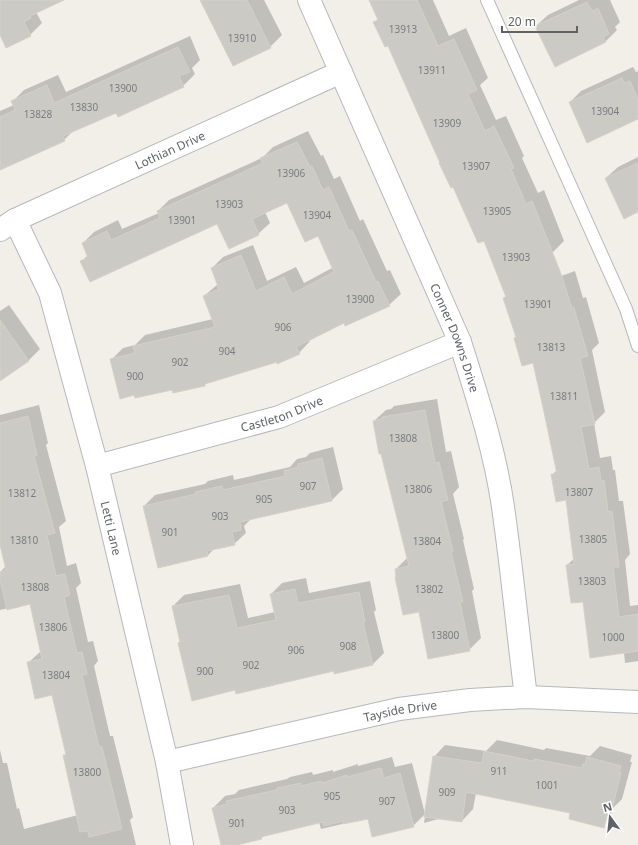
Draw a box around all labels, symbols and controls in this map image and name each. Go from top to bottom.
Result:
scale bar [502,8,577,34]
text: 20 m [508,13,536,30]
house number: 13913 [389,22,418,36]
house number: 13910 [228,31,257,45]
house number: 13911 [418,63,446,77]
house number: 13900 [109,81,138,95]
house number: 13830 [70,100,99,114]
house number: 13904 [591,104,620,118]
house number: 13828 [24,107,53,121]
house number: 13909 [433,116,462,130]
street label: Lothian Drive [132,126,208,173]
house number: 13907 [462,159,491,173]
house number: 13906 [277,166,306,180]
house number: 13903 [215,197,244,211]
house number: 13905 [483,204,512,218]
house number: 13904 [303,208,332,222]
house number: 13901 [168,213,196,227]
house number: 13903 [502,250,531,264]
street label: Conner Downs Drive [426,280,484,394]
house number: 13900 [346,292,375,306]
house number: 13901 [524,297,552,311]
house number: 906 [274,320,292,334]
house number: 13813 [537,340,566,354]
house number: 904 [218,344,236,358]
house number: 902 [171,355,189,369]
house number: 900 [126,369,144,383]
house number: 13811 [550,389,578,403]
street label: Castleton Drive [239,391,326,435]
house number: 13808 [389,431,418,445]
house number: 907 [299,479,317,493]
house number: 13806 [404,482,433,496]
house number: 13807 [565,485,594,499]
house number: 13812 [8,486,37,500]
house number: 905 [255,492,273,506]
street label: Letti Lane [97,499,126,557]
house number: 903 [211,509,229,523]
house number: 901 [161,525,179,539]
house number: 13805 [579,532,608,546]
house number: 13810 [10,533,39,547]
house number: 13804 [413,534,442,548]
house number: 13803 [578,574,607,588]
house number: 13808 [21,580,50,594]
house number: 13802 [415,582,444,596]
house number: 13806 [39,620,68,634]
house number: 13800 [431,628,460,642]
house number: 1000 [602,630,625,644]
house number: 908 [339,639,357,653]
house number: 906 [287,643,305,657]
house number: 902 [242,658,260,672]
house number: 900 [196,664,214,678]
house number: 13804 [42,668,71,682]
street label: Tayside Drive [362,696,438,725]
house number: 911 [490,764,508,778]
house number: 13800 [73,765,102,779]
house number: 1001 [536,778,558,792]
house number: 909 [438,785,456,799]
house number: 905 [323,789,341,803]
house number: 907 [378,794,396,808]
north arrow [590,797,630,837]
text: N [601,798,614,815]
house number: 903 [278,803,296,817]
house number: 901 [228,816,246,830]

